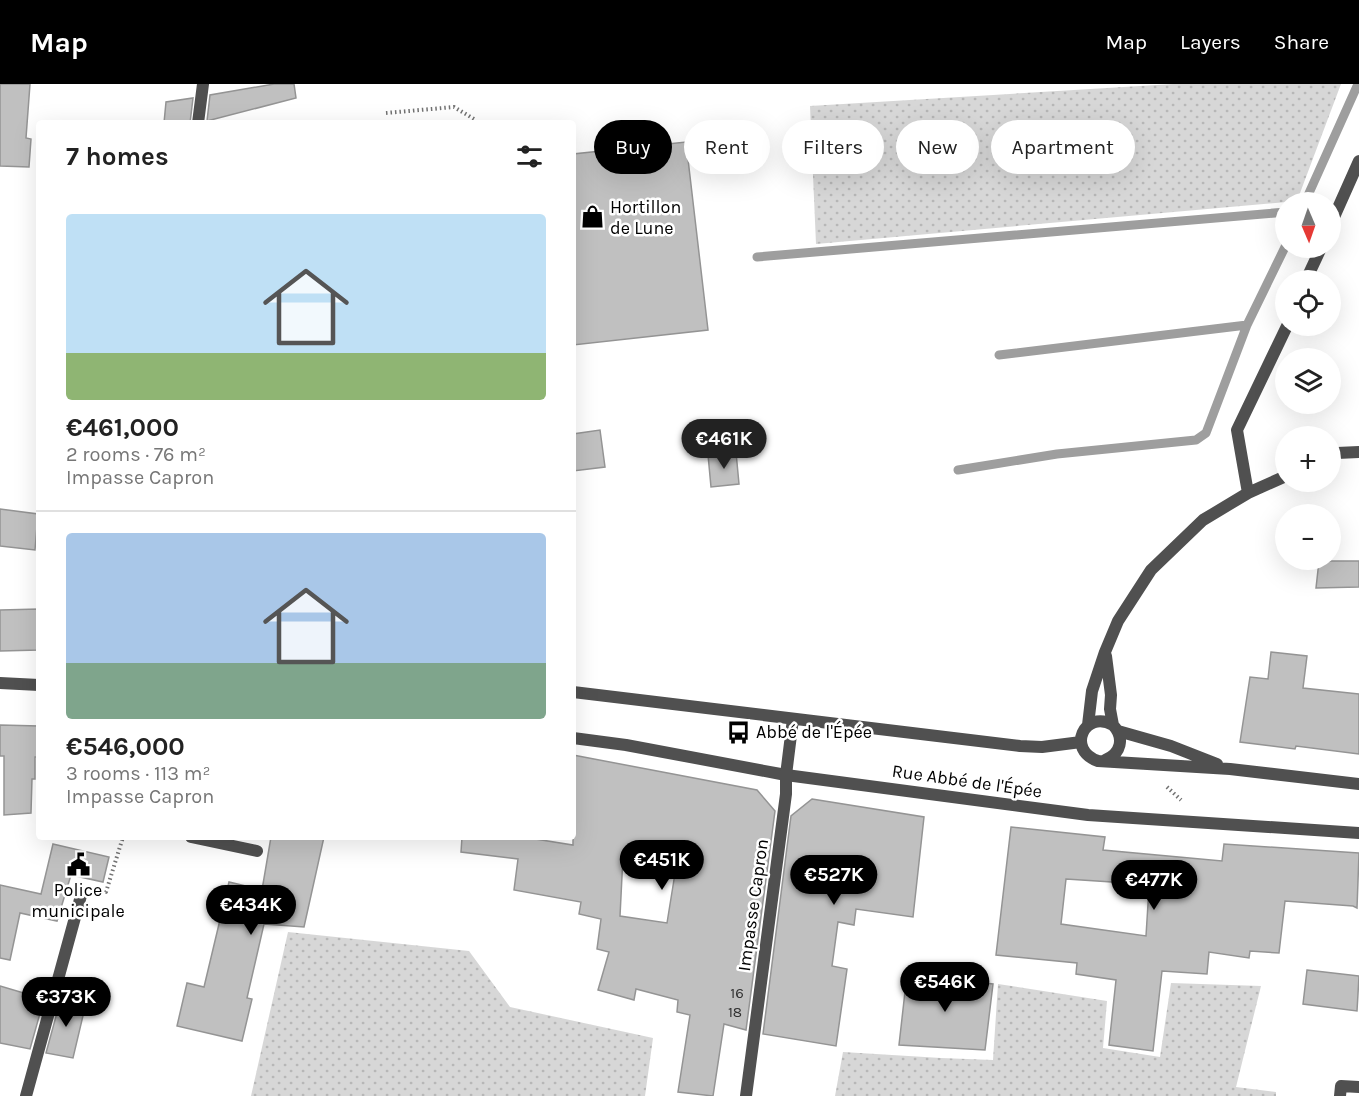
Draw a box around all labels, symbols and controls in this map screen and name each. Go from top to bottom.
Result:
text: Map [30,26,88,59]
text: Map [1105,30,1147,54]
text: Layers [1180,30,1241,54]
text: Share [1274,30,1329,54]
chip: Buy [594,120,672,174]
chip: Rent [684,120,770,174]
chip: Filters [782,120,884,174]
chip: New [896,120,979,174]
chip: Apartment [991,120,1135,174]
icon: filters [513,140,546,173]
text: 7 homes [66,141,169,172]
north arrow [1275,192,1341,258]
map controls [1275,192,1341,570]
place label: Hortillon de Lune [610,196,681,239]
shop icon: Hortillon de Lune [579,204,605,230]
icon: home [252,253,360,361]
button: locate [1275,270,1341,336]
button: layers [1275,348,1341,414]
text: €461,000 [66,412,179,443]
pin: €461K [682,419,766,470]
button: + [1275,426,1341,492]
text: €461K [696,427,752,450]
text: 2 rooms · 76 m² [66,443,206,466]
text: Impasse Capron [66,466,214,489]
button: − [1275,504,1341,570]
icon: home [252,572,360,680]
bus stop icon: Abbé de l'Épée [725,719,751,745]
place label: Abbé de l'Épée [756,720,872,743]
text: €546,000 [66,731,185,762]
street label: Rue Abbé de l'Épée [890,759,1044,802]
text: 3 rooms · 113 m² [66,762,210,785]
text: Impasse Capron [66,785,214,808]
street label: Impasse Capron [733,837,773,973]
pin: €451K [620,840,704,891]
text: €451K [634,848,690,871]
public building icon: Police municipale [65,851,91,877]
pin: €527K [792,855,876,906]
pin: €477K [1112,860,1196,911]
text: €527K [804,863,864,886]
text: €477K [1125,868,1183,891]
place label: Police municipale [31,879,125,922]
pin: €434K [209,885,293,936]
text: €434K [220,893,282,916]
pin: €546K [903,962,987,1013]
text: €546K [914,970,976,993]
pin: €373K [24,977,108,1028]
house number: 16 [730,984,744,1002]
text: €373K [36,985,96,1008]
house number: 18 [728,1003,742,1021]

